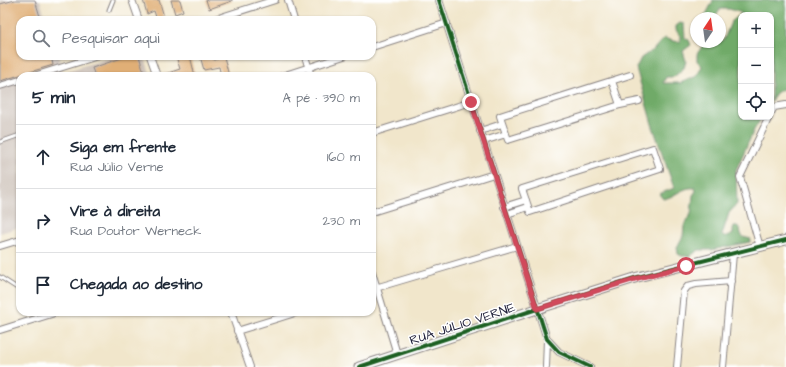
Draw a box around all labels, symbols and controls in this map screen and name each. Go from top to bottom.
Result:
north arrow [690,12,726,48]
map controls [738,12,774,120]
button: + [738,12,774,48]
search box [16,16,376,60]
icon: search [30,27,52,49]
text: Pesquisar aqui [62,28,159,49]
button: − [738,48,774,84]
button: locate [738,84,774,120]
text: 5 min [32,86,75,110]
text: A pé · 390 m [282,89,360,107]
route end [462,93,480,111]
text: Siga em frente [70,137,176,158]
icon: ahead [32,146,54,168]
text: 160 m [327,148,360,166]
text: Rua Júlio Verne [70,158,164,176]
text: Vire à direita [70,201,160,222]
icon: right [32,210,54,232]
text: 230 m [322,212,360,230]
text: Rua Doutor Werneck [70,222,201,240]
route start [677,257,695,275]
icon: arrive [32,274,54,296]
text: Chegada ao destino [70,274,203,295]
street label: RUA JÚLIO VERNE [407,298,518,350]

